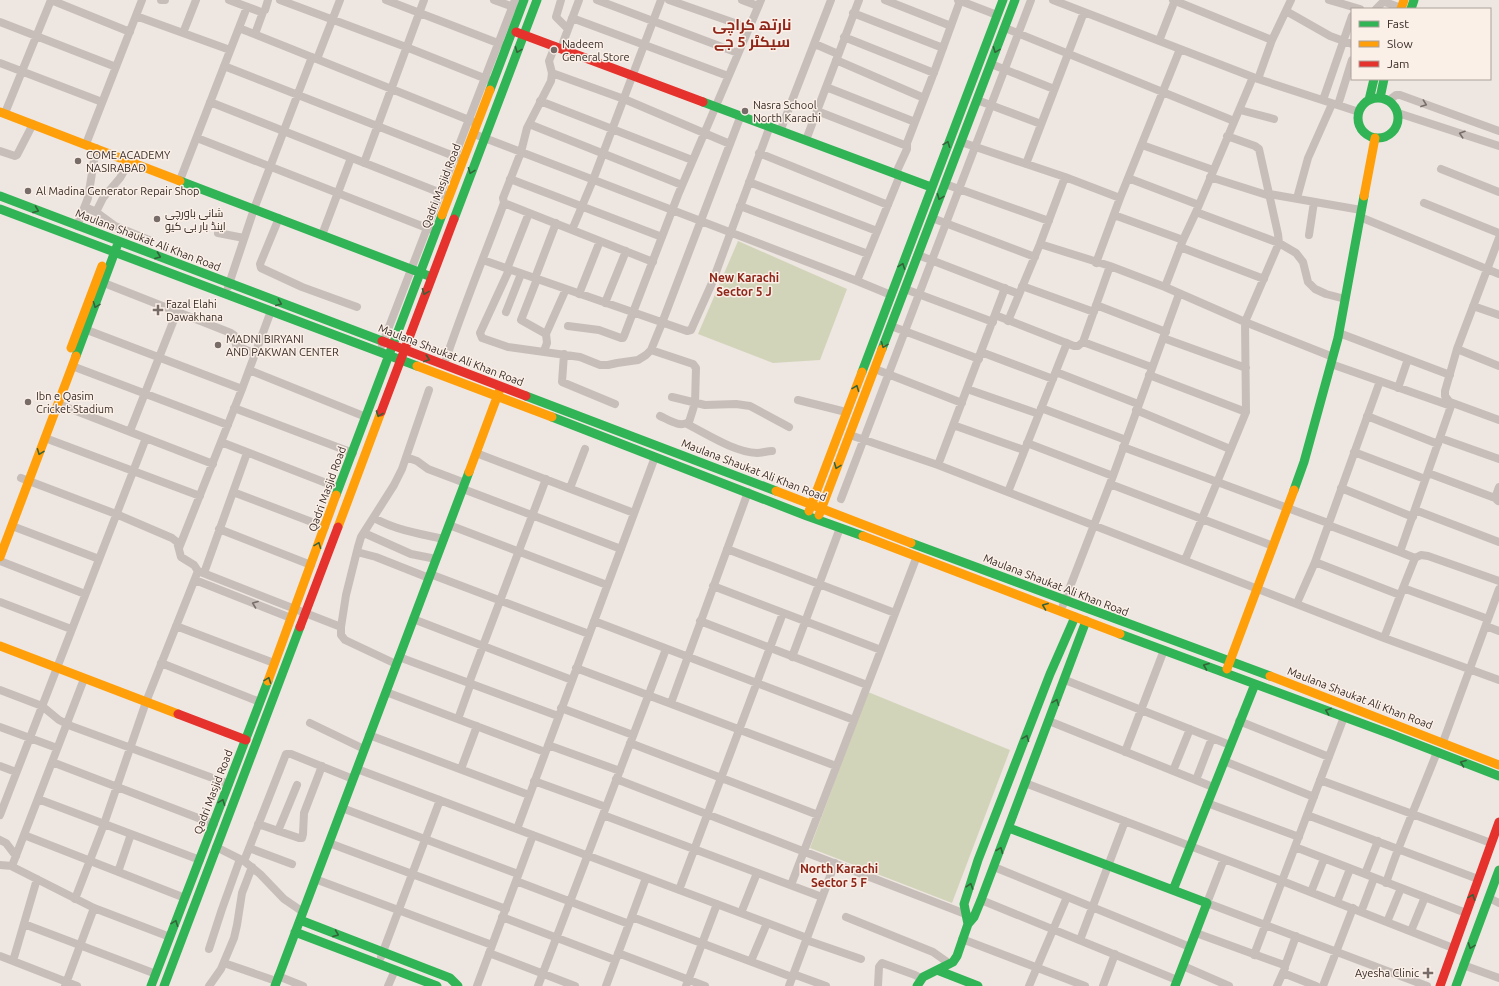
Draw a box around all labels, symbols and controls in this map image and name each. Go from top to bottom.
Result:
legend [1351,8,1491,80]
district label: نارتھ کراچی سیکٹر 5 جے [713,16,792,51]
text: Fast [1387,17,1409,30]
text: Slow [1387,37,1413,50]
place label: Nadeem General Store [562,38,630,63]
marker: Nadeem General Store [549,45,559,55]
one-way arrow [514,46,522,53]
one-way arrow [993,46,1001,53]
text: Jam [1387,57,1409,70]
place label: Nasra School North Karachi [753,99,821,124]
one-way arrow [1420,99,1427,108]
marker: Nasra School North Karachi [740,106,750,116]
one-way arrow [1459,131,1466,139]
one-way arrow [943,141,951,148]
street label: Qadri Masjid Road [419,142,463,230]
place label: COME ACADEMY NASIRABAD [86,149,171,174]
marker: COME ACADEMY NASIRABAD [73,156,83,166]
one-way arrow [468,167,476,174]
place label: Al Madina Generator Repair Shop [36,185,200,197]
marker: Al Madina Generator Repair Shop [23,186,33,196]
one-way arrow [937,194,945,201]
one-way arrow [33,206,40,214]
street label: Maulana Shaukat Ali Khan Road [74,207,222,273]
place label: شانی باورچی اینڈ بار بی کیو [165,207,226,233]
marker: شانی باورچی اینڈ بار بی کیو [152,214,162,224]
one-way arrow [154,252,161,260]
one-way arrow [897,263,905,270]
district label: New Karachi Sector 5 J [709,271,779,298]
one-way arrow [422,289,430,296]
place label: Fazal Elahi Dawakhana [166,298,223,323]
one-way arrow [276,298,283,306]
one-way arrow [93,301,101,308]
marker: Fazal Elahi Dawakhana [153,305,163,315]
street label: Maulana Shaukat Ali Khan Road [377,322,525,388]
place label: MADNI BIRYANI AND PAKWAN CENTER [226,333,339,358]
marker: MADNI BIRYANI AND PAKWAN CENTER [213,340,223,350]
one-way arrow [880,341,888,348]
one-way arrow [423,355,430,363]
one-way arrow [851,384,859,391]
place label: Ibn e Qasim Cricket Stadium [36,390,114,415]
marker: Ibn e Qasim Cricket Stadium [23,397,33,407]
one-way arrow [376,411,384,418]
street label: Maulana Shaukat Ali Khan Road [680,437,828,503]
street label: Qadri Masjid Road [306,445,348,533]
one-way arrow [36,448,44,455]
one-way arrow [834,463,842,470]
one-way arrow [314,542,322,549]
street label: Maulana Shaukat Ali Khan Road [982,552,1130,618]
one-way arrow [251,600,258,608]
one-way arrow [1042,602,1049,610]
one-way arrow [1203,662,1210,670]
street label: Maulana Shaukat Ali Khan Road [1286,665,1434,731]
one-way arrow [263,677,272,684]
one-way arrow [1051,699,1059,707]
one-way arrow [1325,708,1332,716]
one-way arrow [1021,735,1029,742]
street label: Qadri Masjid Road [191,748,235,836]
one-way arrow [1459,759,1466,767]
one-way arrow [217,799,225,806]
one-way arrow [996,847,1004,854]
district label: North Karachi Sector 5 F [800,862,878,889]
one-way arrow [965,883,974,890]
one-way arrow [1467,893,1475,900]
one-way arrow [171,920,179,927]
one-way arrow [332,929,340,937]
one-way arrow [1467,942,1475,949]
place label: Ayesha Clinic [1355,967,1419,979]
marker: Ayesha Clinic [1422,967,1434,979]

